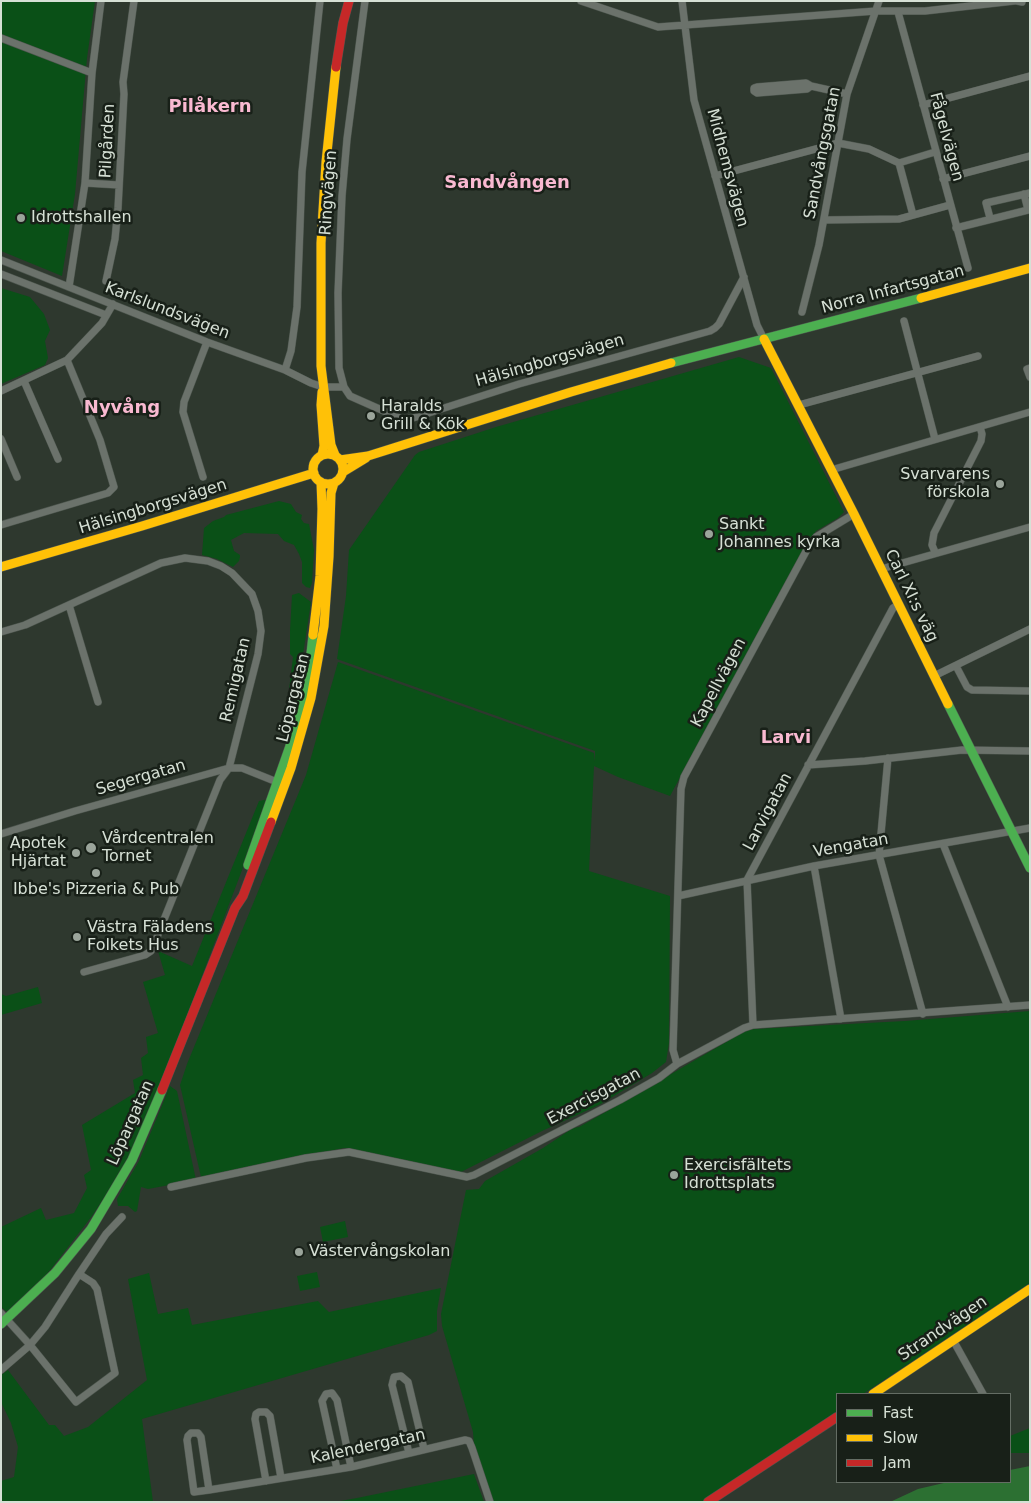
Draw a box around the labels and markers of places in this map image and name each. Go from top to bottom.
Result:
place label: Idrottshallen [31,208,132,228]
marker: Idrottshallen [15,212,27,224]
place label: Haralds Grill & Kök [381,397,465,435]
marker: Haralds Grill & Kök [365,410,377,422]
place label: Svarvarens förskola [900,465,990,503]
marker: Svarvarens förskola [994,478,1006,490]
place label: Sankt Johannes kyrka [719,515,841,553]
marker: Sankt Johannes kyrka [703,528,715,540]
place label: Vårdcentralen Tornet [102,829,214,867]
place label: Apotek Hjärtat [10,834,66,872]
marker: Vårdcentralen Tornet [84,841,98,855]
marker: Apotek Hjärtat [70,847,82,859]
marker: Ibbe's Pizzeria & Pub [90,867,102,879]
place label: Ibbe's Pizzeria & Pub [13,880,179,900]
place label: Västra Fäladens Folkets Hus [87,918,213,956]
marker: Västra Fäladens Folkets Hus [71,931,83,943]
place label: Exercisfältets Idrottsplats [684,1156,791,1194]
marker: Exercisfältets Idrottsplats [668,1169,680,1181]
place label: Västervångskolan [309,1242,450,1262]
marker: Västervångskolan [293,1246,305,1258]

